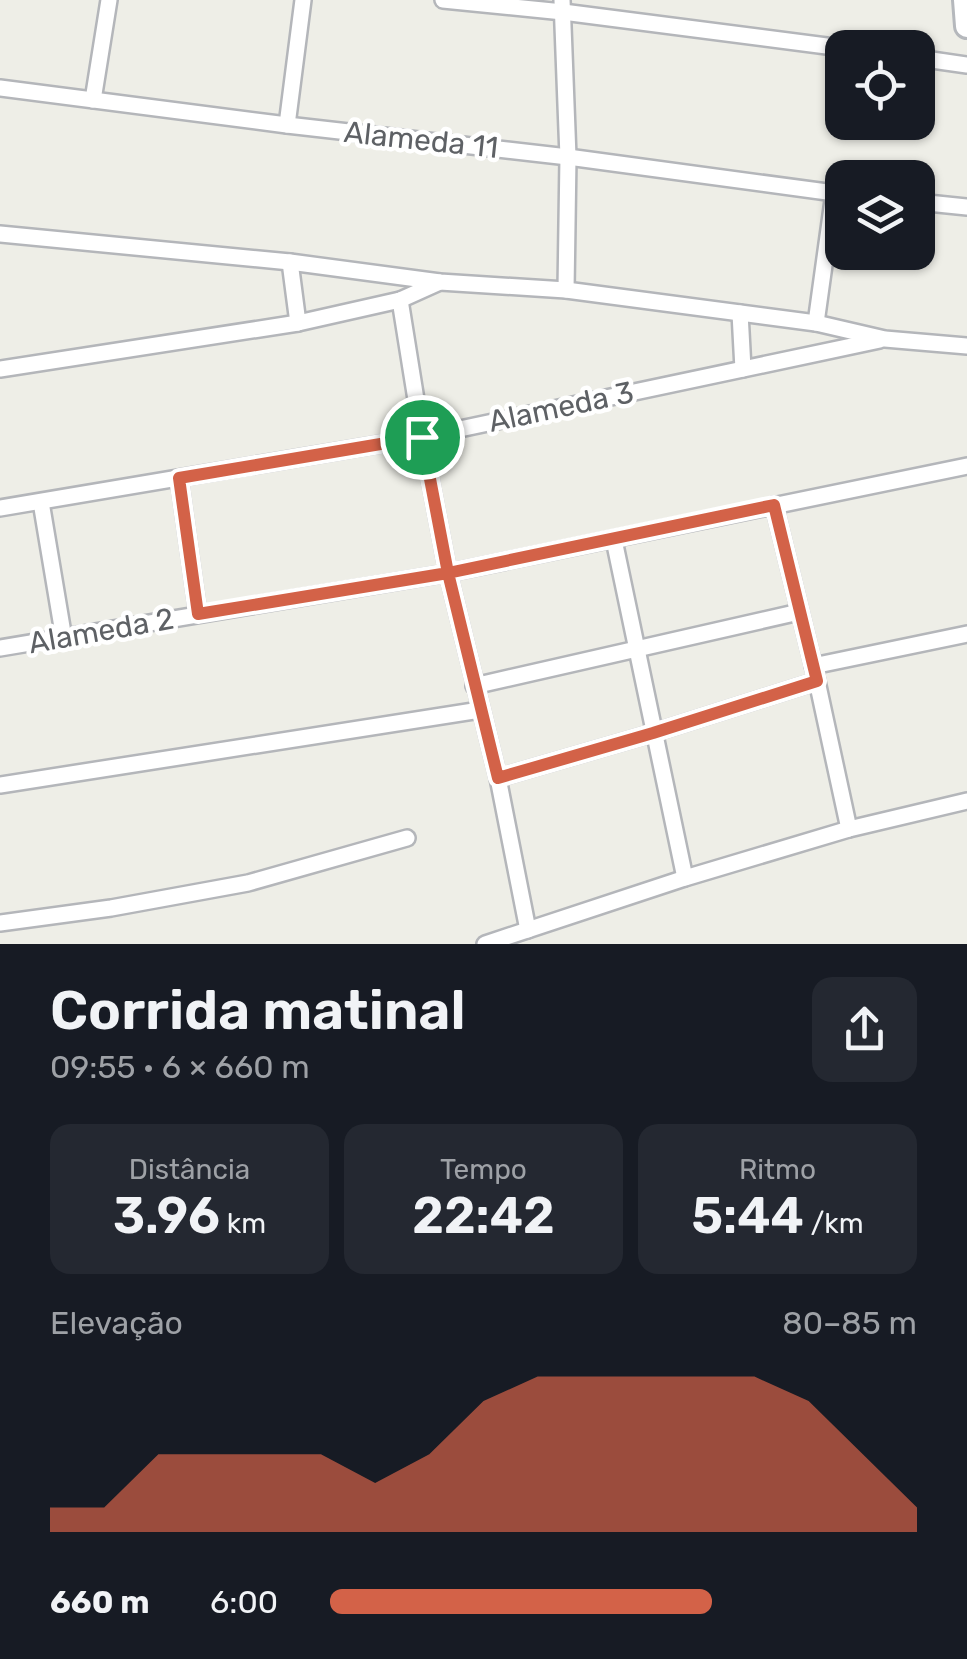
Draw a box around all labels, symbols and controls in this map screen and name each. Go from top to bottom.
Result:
map controls [825,30,935,270]
button: locate [825,30,935,140]
street label: Alameda 11 [342,114,500,166]
button: layers [825,160,935,270]
street label: Alameda 3 [485,374,637,440]
pin [380,395,465,480]
icon: arrive [395,410,450,465]
street label: Alameda 2 [26,601,176,661]
button: share [812,977,917,1082]
text: Corrida matinal [50,978,466,1043]
text: 09:55 · 6 × 660 m [50,1048,310,1086]
text: Distância [129,1153,250,1186]
text: Tempo [440,1153,527,1186]
text: Ritmo [739,1153,816,1186]
text: 3.96 [113,1186,220,1246]
text: 22:42 [412,1186,555,1246]
text: 5:44 [691,1186,804,1246]
text: km [220,1207,266,1240]
text: /km [804,1207,864,1240]
text: Elevação [50,1304,183,1342]
text: 80–85 m [782,1304,917,1342]
text: 660 m [50,1583,150,1621]
text: 6:00 [210,1583,278,1621]

